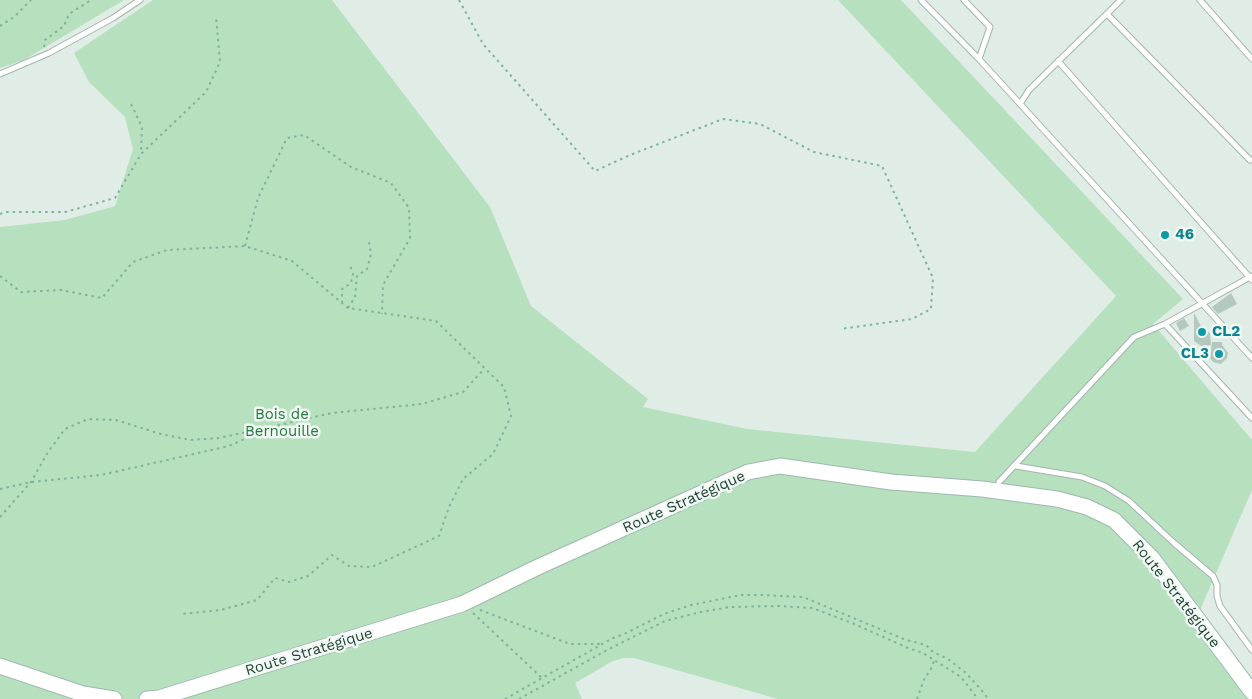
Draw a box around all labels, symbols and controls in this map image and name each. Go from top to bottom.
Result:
place label: 46 [1175,226,1194,244]
marker: 46 [1159,229,1171,241]
place label: CL2 [1212,323,1240,341]
marker: CL2 [1196,326,1208,338]
place label: CL3 [1181,345,1209,363]
marker: CL3 [1213,348,1225,360]
park label: Bois de Bernouille [245,406,319,441]
street label: Route Stratégique [620,467,748,537]
street label: Route Stratégique [1128,536,1224,652]
street label: Route Stratégique [243,624,375,680]

